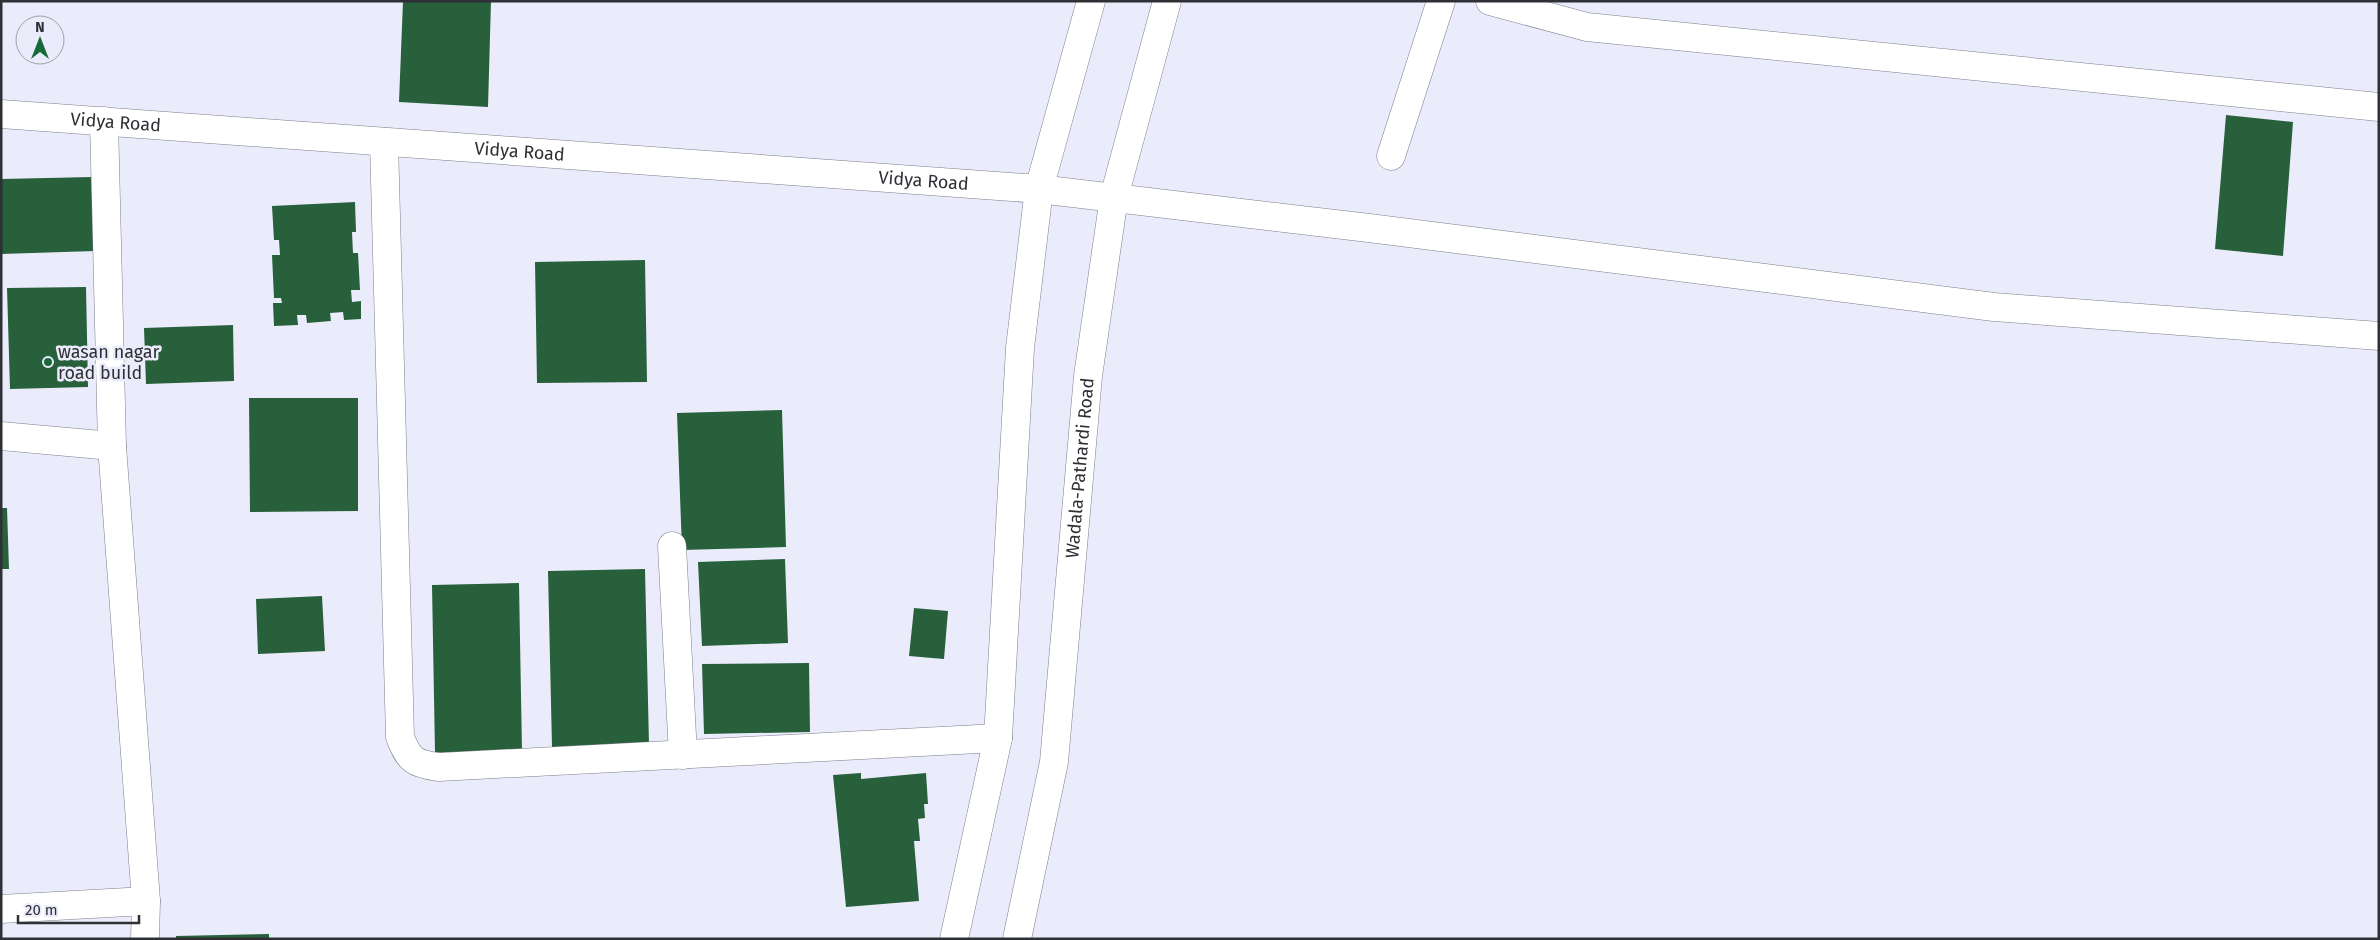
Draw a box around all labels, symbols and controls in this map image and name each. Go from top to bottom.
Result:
north arrow [15,15,65,65]
text: N [35,19,45,36]
street label: Vidya Road [70,108,162,137]
street label: Vidya Road [474,137,566,166]
street label: Vidya Road [878,166,970,195]
place label: wasan nagar road build [58,341,160,384]
marker: wasan nagar road build [42,356,54,368]
street label: Wadala-Pathardi Road [1061,377,1099,559]
scale bar [18,892,139,924]
text: 20 m [25,901,58,919]

